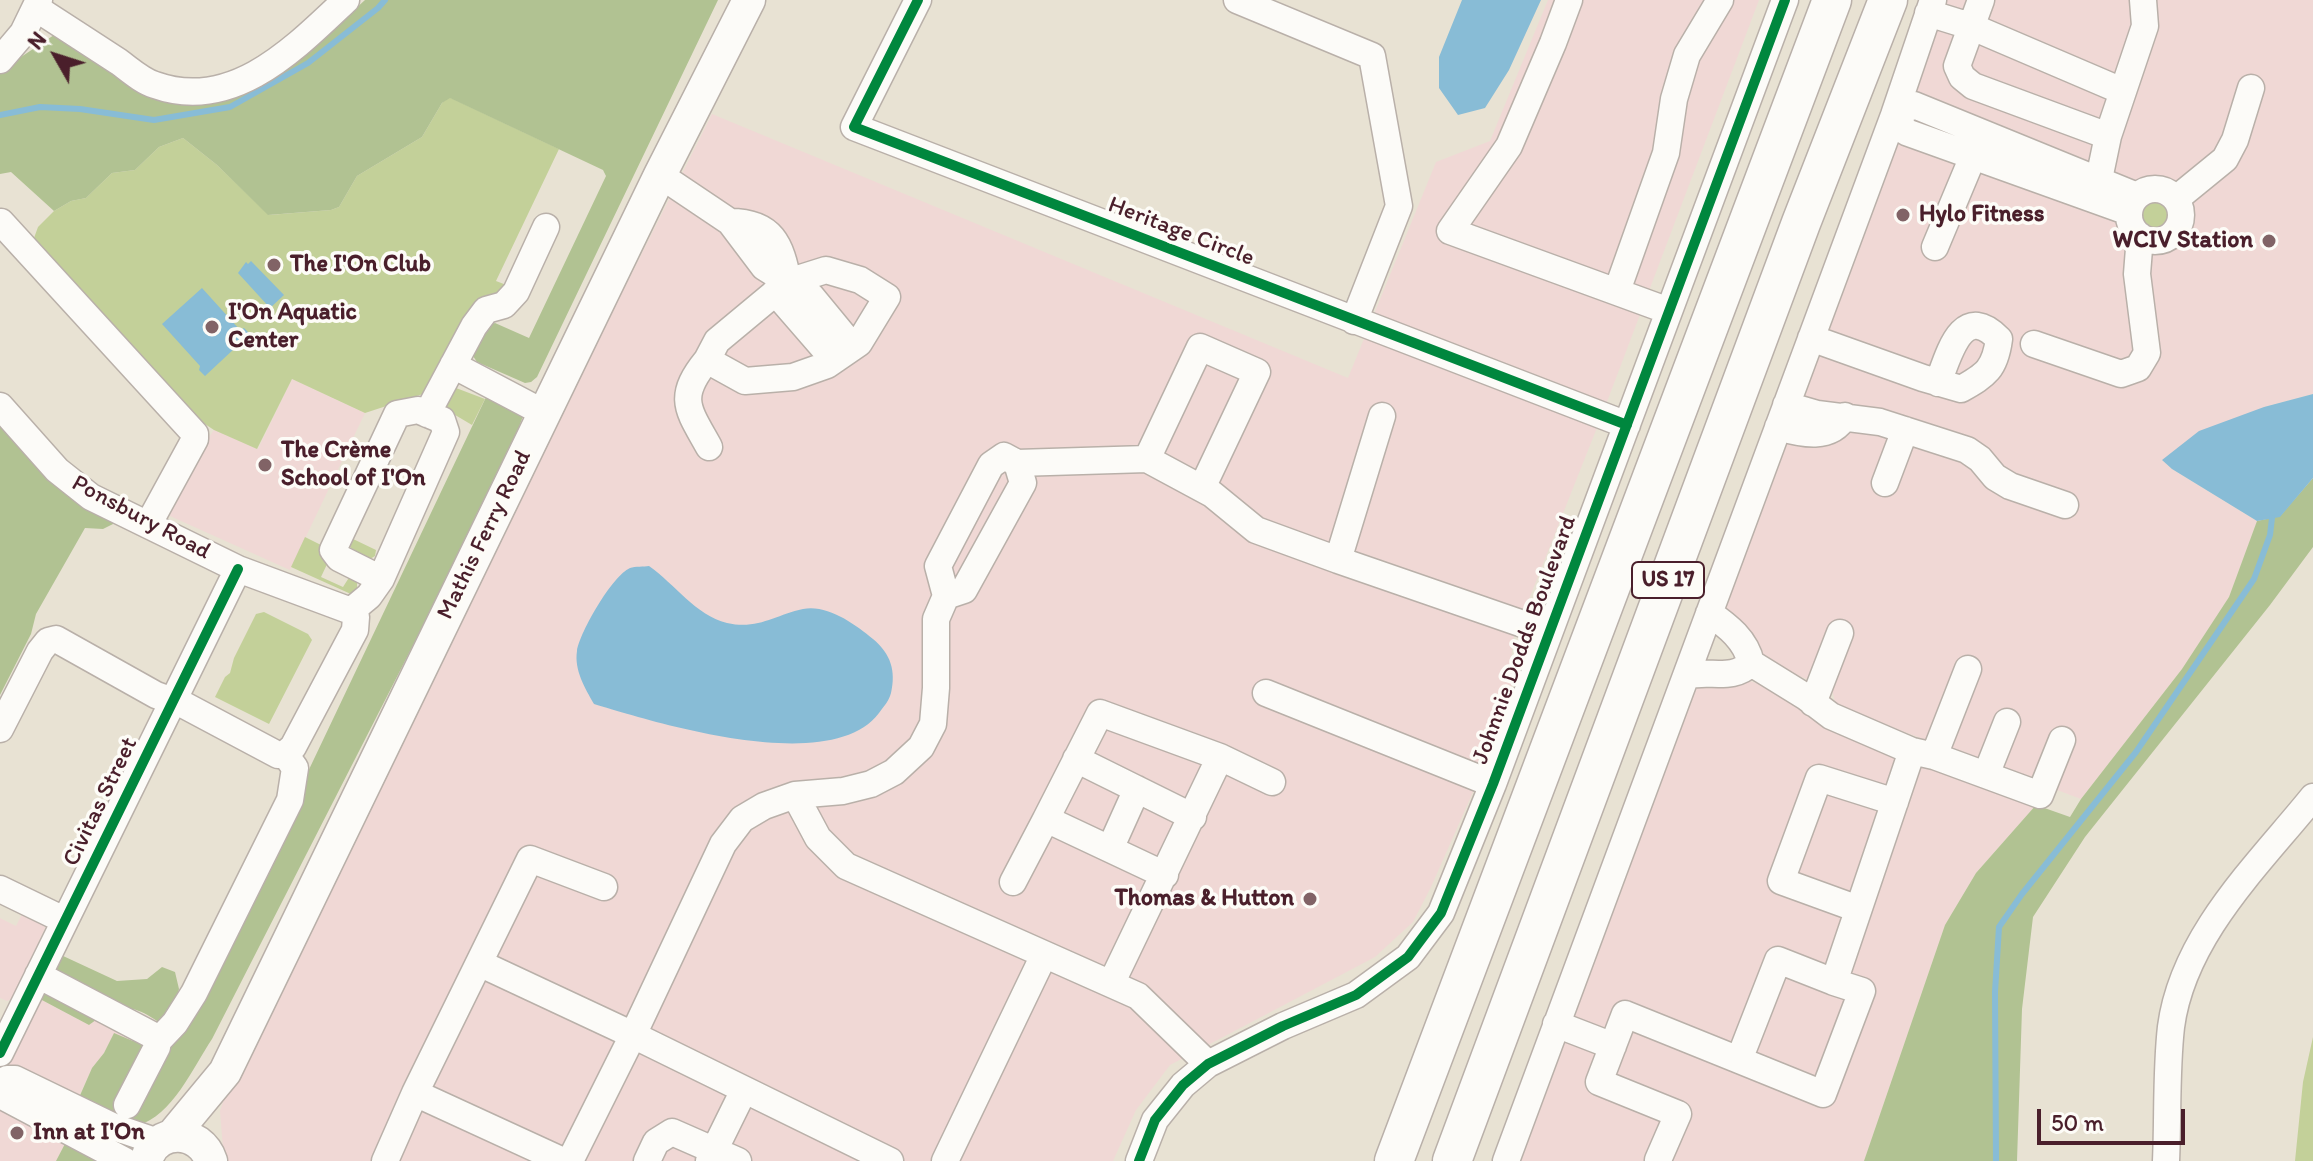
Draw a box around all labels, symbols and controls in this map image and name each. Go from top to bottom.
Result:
north arrow [16,16,96,96]
text: N [22,26,52,55]
street label: Heritage Circle [1104,191,1258,273]
place label: Hylo Fitness [1919,201,2044,229]
marker: Hylo Fitness [1894,206,1912,224]
place label: WCIV Station [2113,227,2253,255]
marker: WCIV Station [2260,232,2278,250]
place label: The I'On Club [290,251,431,279]
marker: The I'On Club [265,256,283,274]
place label: I'On Aquatic Center [228,299,357,355]
marker: I'On Aquatic Center [203,318,221,336]
place label: The Crème School of I'On [281,437,426,493]
street label: Mathis Ferry Road [432,446,538,624]
marker: The Crème School of I'On [256,456,274,474]
street label: Ponsbury Road [67,469,215,567]
street label: Johnnie Dodds Boulevard [1467,512,1583,768]
road number: US 17 [1632,562,1704,598]
street label: Civitas Street [57,733,145,871]
place label: Thomas & Hutton [1114,885,1294,913]
marker: Thomas & Hutton [1301,890,1319,908]
scale bar [2041,1093,2189,1143]
text: 50 m [2051,1108,2104,1137]
place label: Inn at I'On [33,1119,145,1147]
marker: Inn at I'On [8,1124,26,1142]

